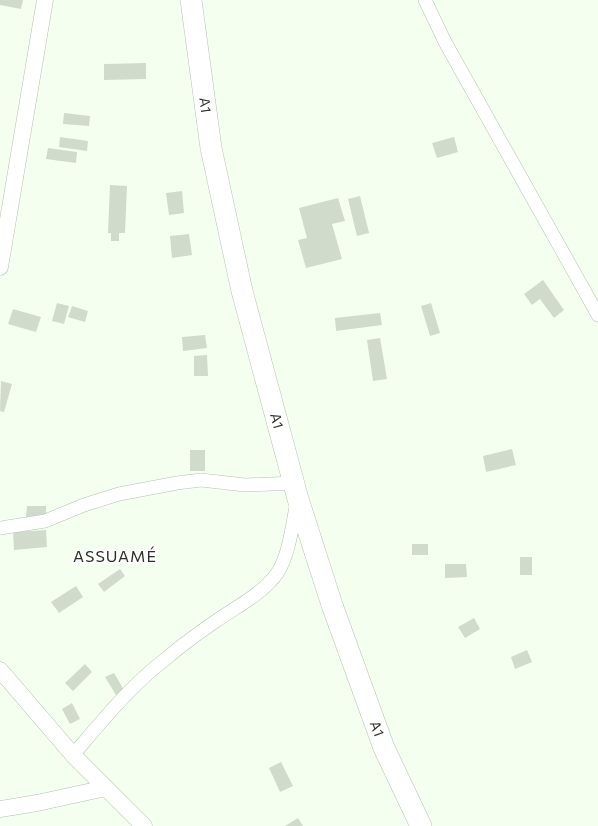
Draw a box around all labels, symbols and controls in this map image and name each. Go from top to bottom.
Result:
street label: A1 [196,96,215,114]
street label: A1 [267,411,288,430]
district label: ASSUAMÉ [73,546,157,565]
street label: A1 [367,718,388,739]

